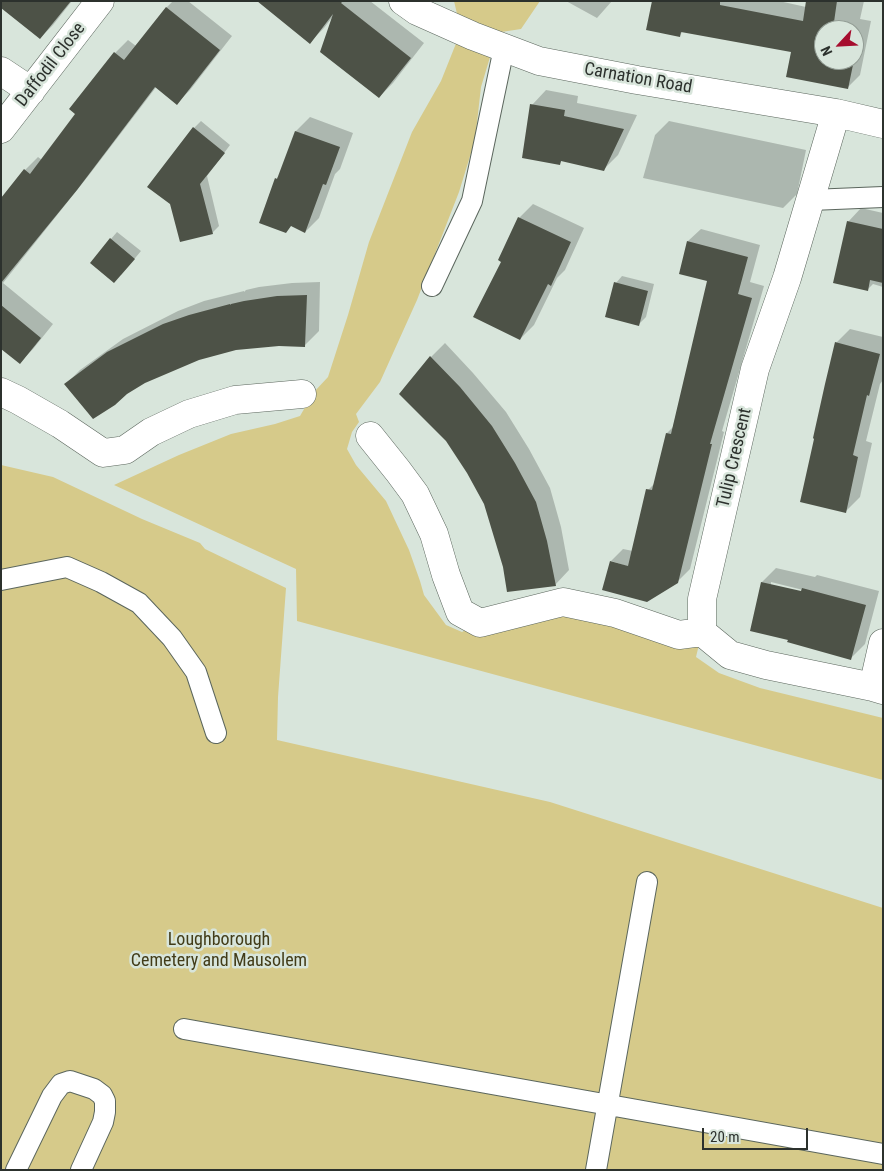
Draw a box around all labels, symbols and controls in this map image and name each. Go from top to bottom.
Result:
street label: Daffodil Close [12,19,90,111]
north arrow [814,20,864,70]
text: N [817,44,835,58]
street label: Carnation Road [582,59,694,99]
street label: Tulip Crescent [713,406,757,510]
park label: Loughborough Cemetery and Mausolem [131,929,307,972]
scale bar [704,1118,810,1150]
text: 20 m [710,1128,740,1146]

